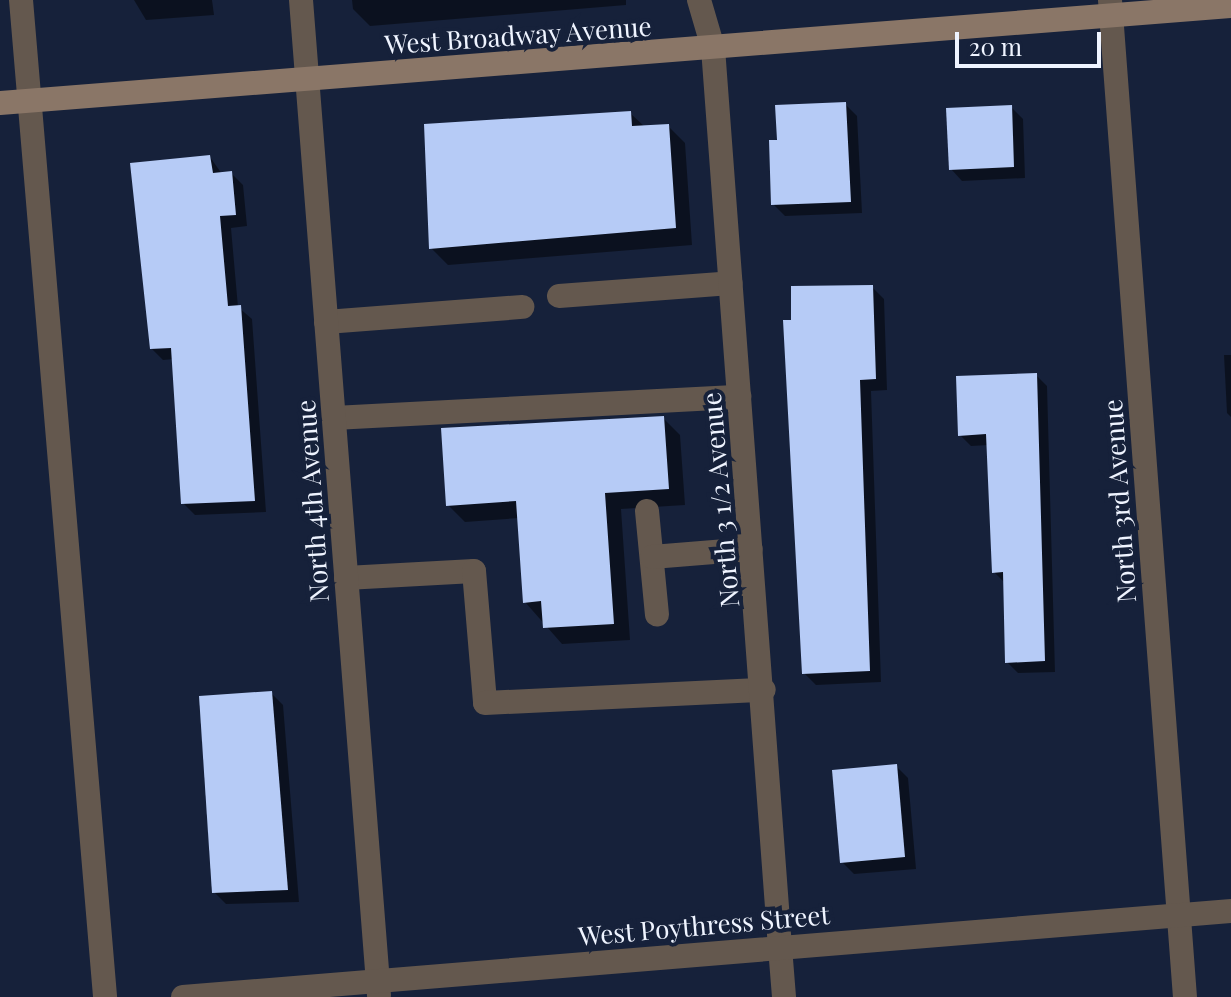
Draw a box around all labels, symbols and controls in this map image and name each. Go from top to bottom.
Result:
street label: West Broadway Avenue [382,10,654,60]
scale bar [959,16,1105,66]
text: 20 m [969,30,1022,62]
street label: North 3 1/2 Avenue [695,391,745,609]
street label: North 4th Avenue [289,398,335,604]
street label: North 3rd Avenue [1096,398,1142,604]
street label: West Poythress Street [577,898,831,952]

